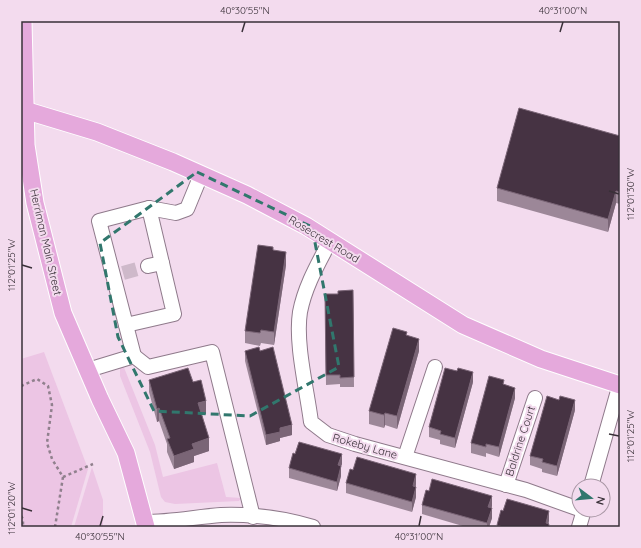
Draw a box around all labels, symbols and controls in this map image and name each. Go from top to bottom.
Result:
text: 40°30'55"N [220,4,270,17]
text: 40°31'00"N [539,4,587,17]
text: 112°01'30"W [624,167,637,220]
street label: Herriman Main Street [27,188,65,297]
street label: Rosecrest Road [286,212,362,266]
text: 112°01'25"W [5,239,18,291]
street label: Baldrine Court [502,404,538,478]
text: 112°01'25"W [624,410,637,462]
street label: Rokeby Lane [331,430,399,462]
north arrow [571,478,611,518]
text: 112°01'20"W [5,481,18,534]
text: N [593,495,608,507]
text: 40°30'55"N [75,530,125,543]
text: 40°31'00"N [395,530,443,543]

